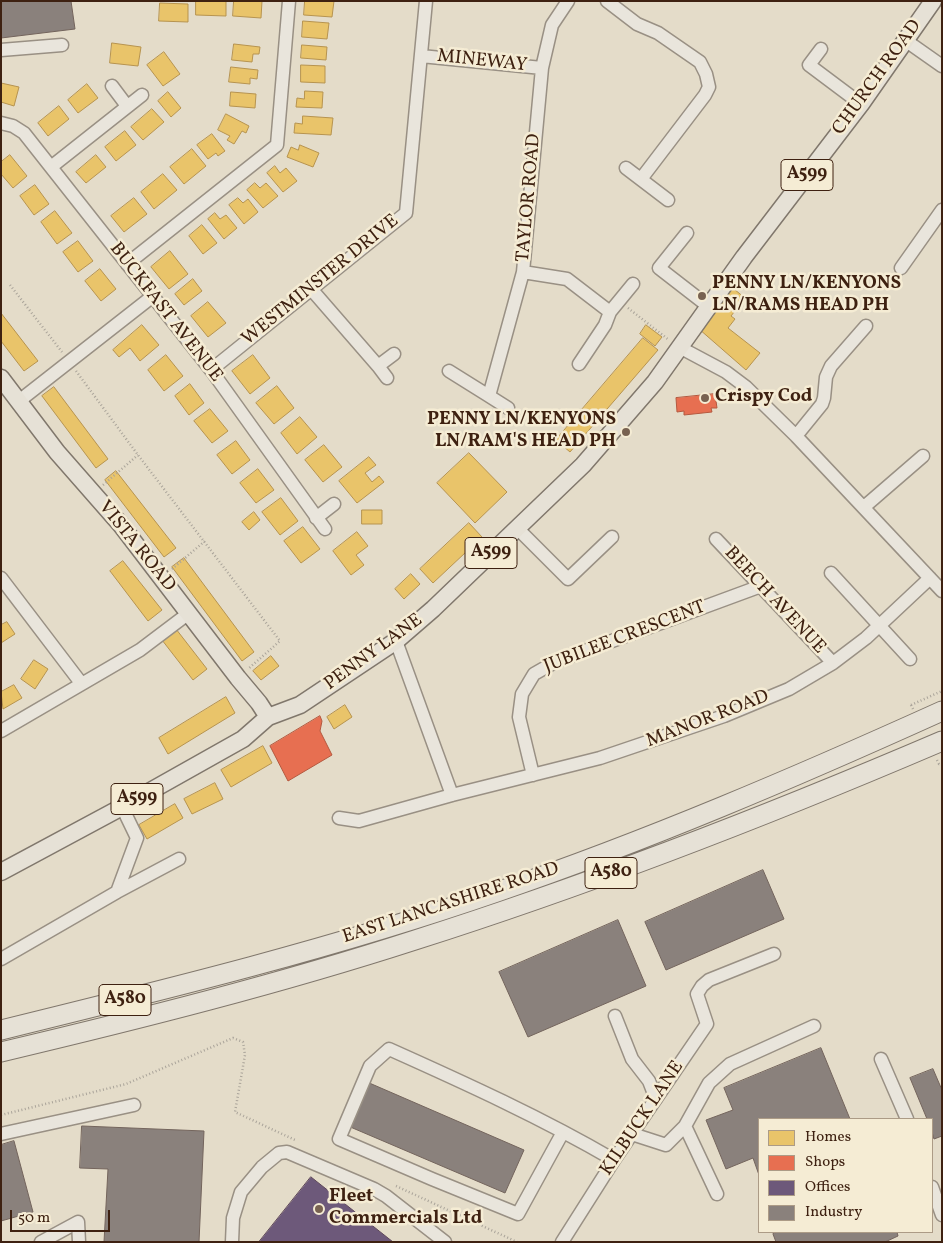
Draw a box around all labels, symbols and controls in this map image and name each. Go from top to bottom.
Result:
street label: CHURCH ROAD [829,16,927,140]
street label: MINEWAY [436,46,528,78]
street label: TAYLOR ROAD [513,133,547,263]
road number: A599 [781,160,833,190]
street label: WESTMINSTER DRIVE [238,211,404,351]
street label: BUCKFAST AVENUE [103,239,227,387]
place label: PENNY LN/KENYONS LN/RAMS HEAD PH [712,274,901,318]
marker: PENNY LN/KENYONS LN/RAMS HEAD PH [696,290,708,302]
place label: Crispy Cod [715,387,812,409]
marker: Crispy Cod [699,392,711,404]
place label: PENNY LN/KENYONS LN/RAM'S HEAD PH [427,410,616,454]
marker: PENNY LN/KENYONS LN/RAM'S HEAD PH [620,426,632,438]
street label: VISTA ROAD [92,497,180,597]
road number: A599 [465,538,517,568]
street label: BEECH AVENUE [718,543,830,659]
street label: JUBILEE CRESCENT [541,597,709,679]
street label: PENNY LANE [320,610,428,696]
street label: MANOR ROAD [643,686,773,754]
road number: A599 [111,784,163,814]
street label: EAST LANCASHIRE ROAD [340,858,562,950]
road number: A580 [585,858,637,888]
road number: A580 [99,984,151,1016]
street label: KILBUCK LANE [596,1057,690,1181]
legend [758,1118,933,1233]
text: Homes [805,1127,851,1148]
text: Shops [805,1152,845,1173]
text: Offices [805,1177,850,1198]
place label: Fleet Commercials Ltd [329,1187,482,1231]
scale bar [12,1200,112,1232]
text: Industry [805,1202,862,1223]
marker: Fleet Commercials Ltd [313,1203,325,1215]
text: 50 m [18,1208,50,1229]

